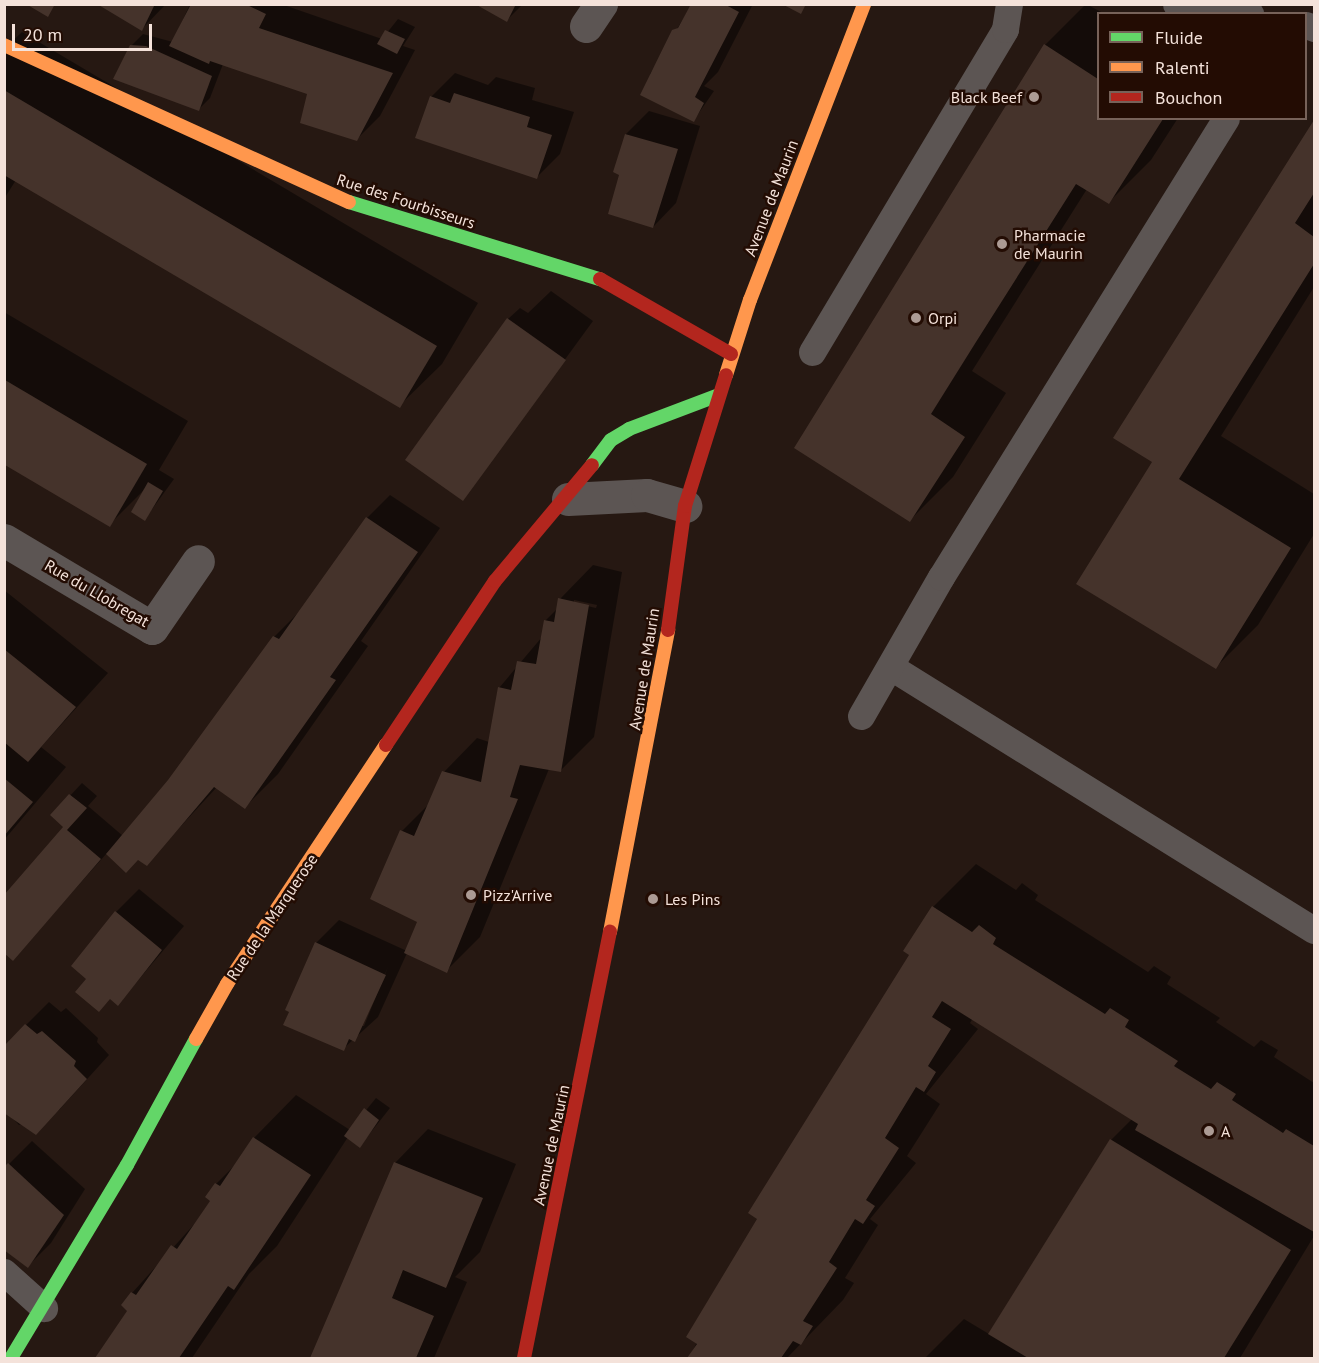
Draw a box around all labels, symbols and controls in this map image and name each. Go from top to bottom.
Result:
scale bar [15,12,154,50]
legend [1097,12,1307,120]
text: 20 m [23,23,62,46]
text: Fluide [1155,26,1203,49]
text: Ralenti [1155,56,1210,79]
text: Bouchon [1155,86,1222,109]
place label: Black Beef [950,87,1022,107]
marker: Black Beef [1027,90,1041,104]
street label: Avenue de Maurin [740,137,802,259]
street label: Rue des Fourbisseurs [334,170,478,232]
place label: Pharmacie de Maurin [1014,225,1086,263]
marker: Pharmacie de Maurin [995,237,1009,251]
place label: Orpi [928,308,957,328]
marker: Orpi [909,311,923,325]
street label: Rue du Llobregat [41,555,153,631]
street label: Avenue de Maurin [625,607,663,731]
street label: Rue de la Marquerose [223,850,321,984]
place label: Pizz'Arrive [483,885,552,905]
marker: Pizz'Arrive [464,888,478,902]
place label: Les Pins [665,889,720,909]
marker: Les Pins [646,892,660,906]
street label: Avenue de Maurin [529,1083,573,1207]
place label: A [1221,1121,1230,1141]
marker: A [1202,1124,1216,1138]

